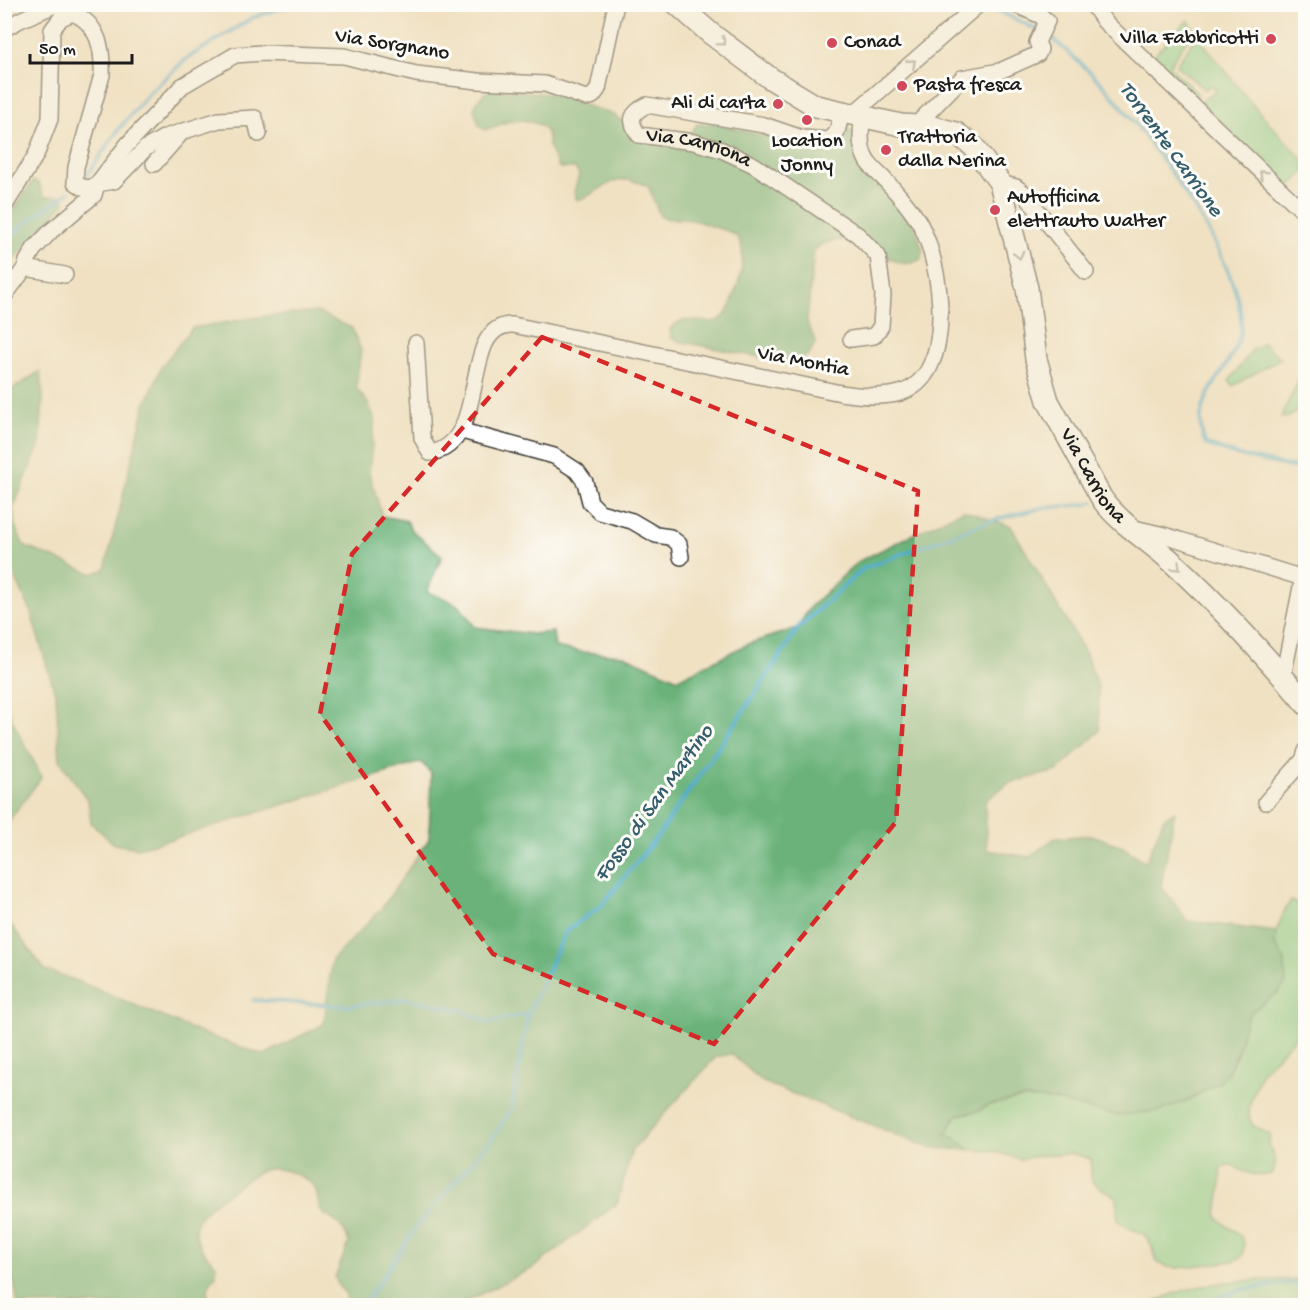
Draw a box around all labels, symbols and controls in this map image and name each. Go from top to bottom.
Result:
street label: Via Sorgnano [332,24,451,67]
scale bar [30,27,132,65]
place label: Villa Fabbricotti [1120,27,1259,52]
place label: Conad [844,31,902,56]
marker: Villa Fabbricotti [1264,32,1278,46]
one-way arrow [715,35,726,46]
marker: Conad [825,36,839,50]
text: 50 m [39,40,76,61]
one-way arrow [905,59,916,70]
place label: Pasta fresca [913,74,1023,99]
water label: Torrente Carrione [1112,77,1229,224]
marker: Pasta fresca [895,79,909,93]
place label: Ali di carta [671,92,767,117]
marker: Ali di carta [771,97,785,111]
marker: Location Jonny [800,113,814,127]
street label: Via Carriona [644,123,756,175]
place label: Trattoria dalla Nerina [897,126,1007,175]
place label: Location Jonny [771,130,843,179]
marker: Trattoria dalla Nerina [879,143,893,157]
one-way arrow [1259,170,1270,181]
place label: Autofficina elettrauto Walter [1007,186,1166,235]
marker: Autofficina elettrauto Walter [988,203,1002,217]
one-way arrow [1011,250,1024,260]
street label: Via Montia [754,342,852,384]
street label: Via Carriona [1053,423,1131,531]
one-way arrow [1170,560,1181,571]
water label: Fosso di San Martino [589,719,722,887]

